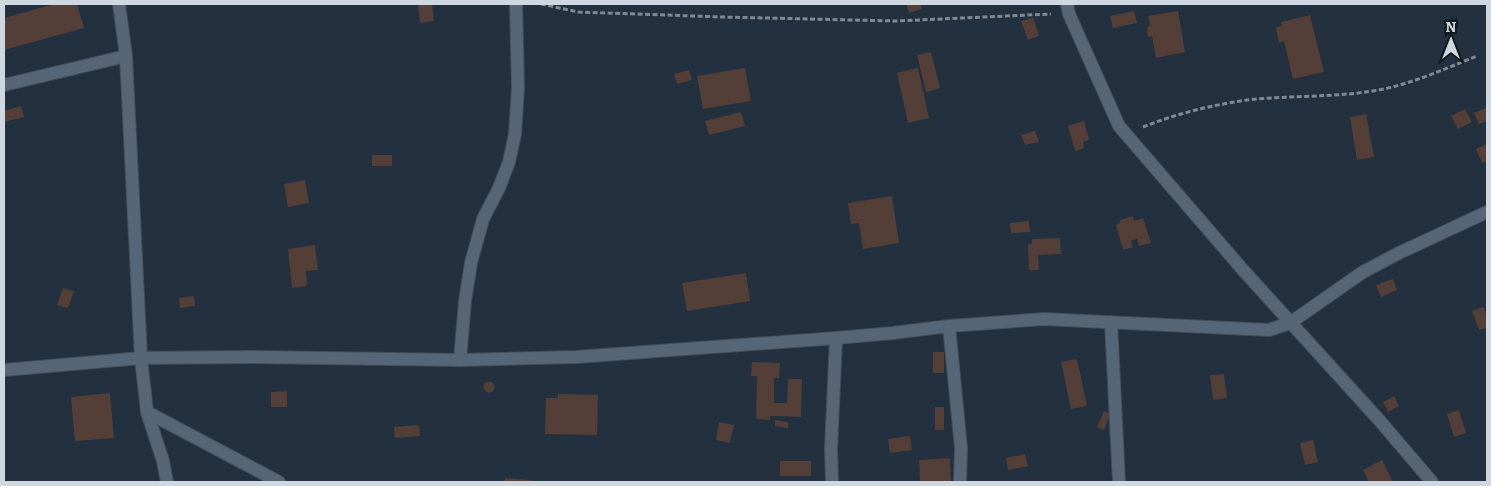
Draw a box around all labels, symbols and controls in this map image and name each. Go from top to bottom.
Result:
north arrow [1426,15,1476,65]
text: N [1446,19,1457,36]

